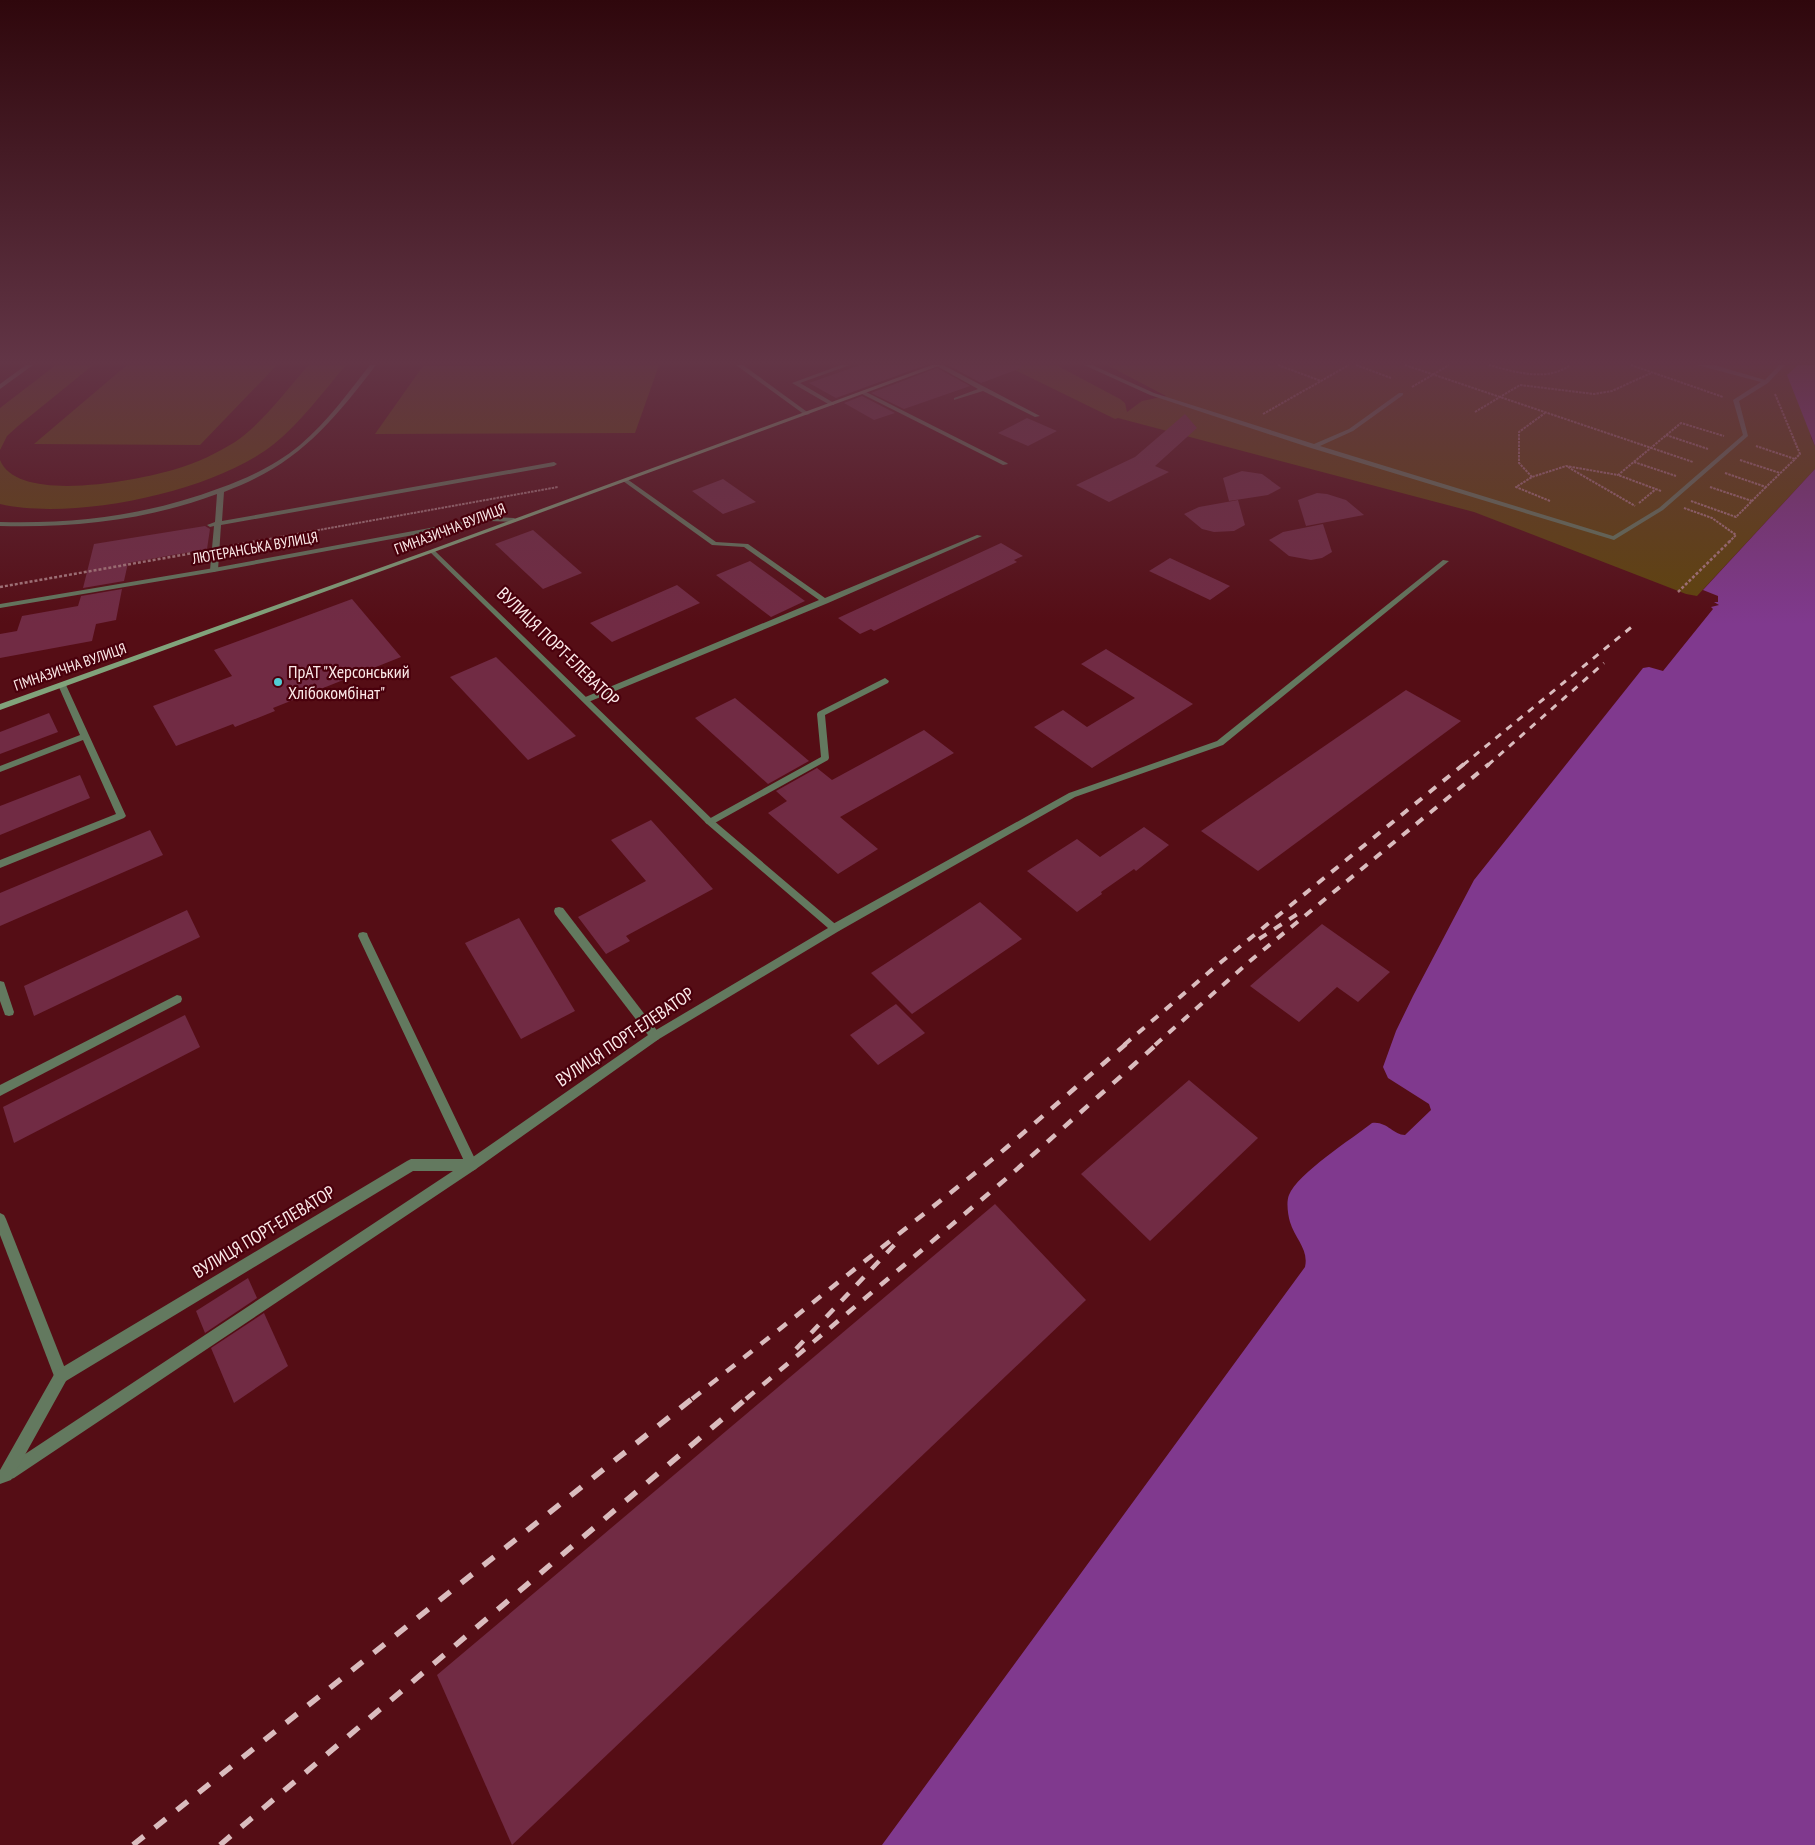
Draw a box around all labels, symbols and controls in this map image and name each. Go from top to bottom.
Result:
street label: ГІМНАЗИЧНА ВУЛИЦЯ [391,499,508,559]
street label: ЛЮТЕРАНСЬКА ВУЛИЦЯ [190,527,319,568]
street label: ВУЛИЦЯ ПОРТ-ЕЛЕВАТОР [492,582,625,711]
street label: ГІМНАЗИЧНА ВУЛИЦЯ [11,638,129,695]
place label: ПрАТ "Херсонський Хлібокомбінат" [288,660,410,704]
marker: ПрАТ "Херсонський Хлібокомбінат" [272,676,284,688]
street label: ВУЛИЦЯ ПОРТ-ЕЛЕВАТОР [551,982,698,1091]
street label: ВУЛИЦЯ ПОРТ-ЕЛЕВАТОР [188,1180,339,1283]

